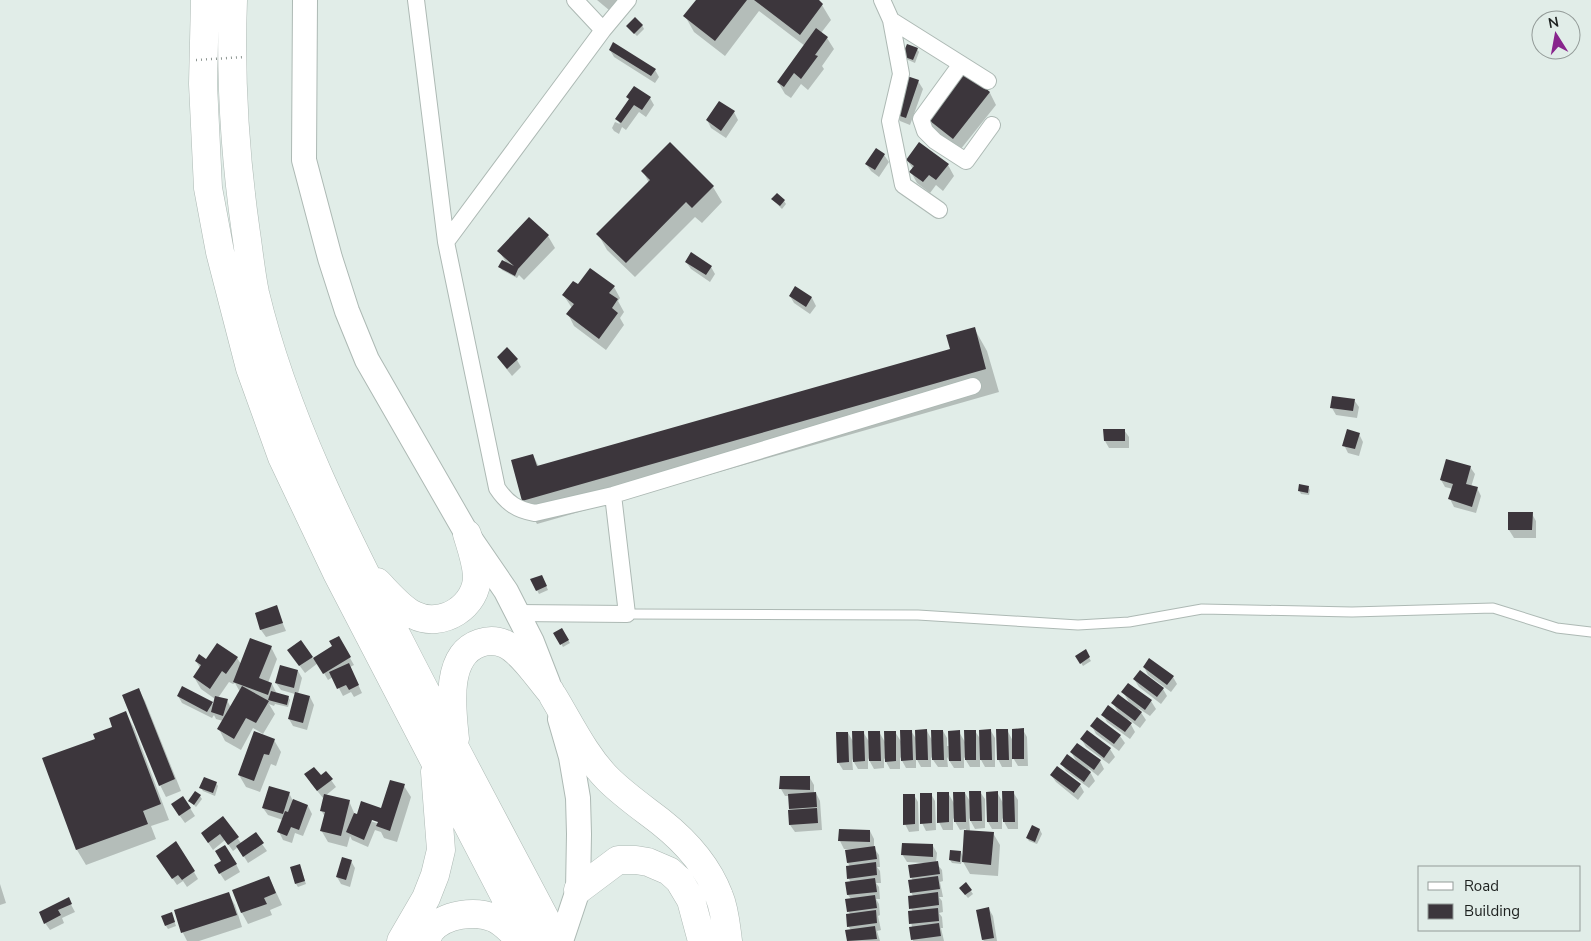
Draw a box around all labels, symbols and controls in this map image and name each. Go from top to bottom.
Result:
north arrow [1531,10,1581,60]
text: N [1547,12,1561,33]
legend [1418,866,1581,931]
text: Road [1464,876,1499,896]
text: Building [1464,901,1520,921]

